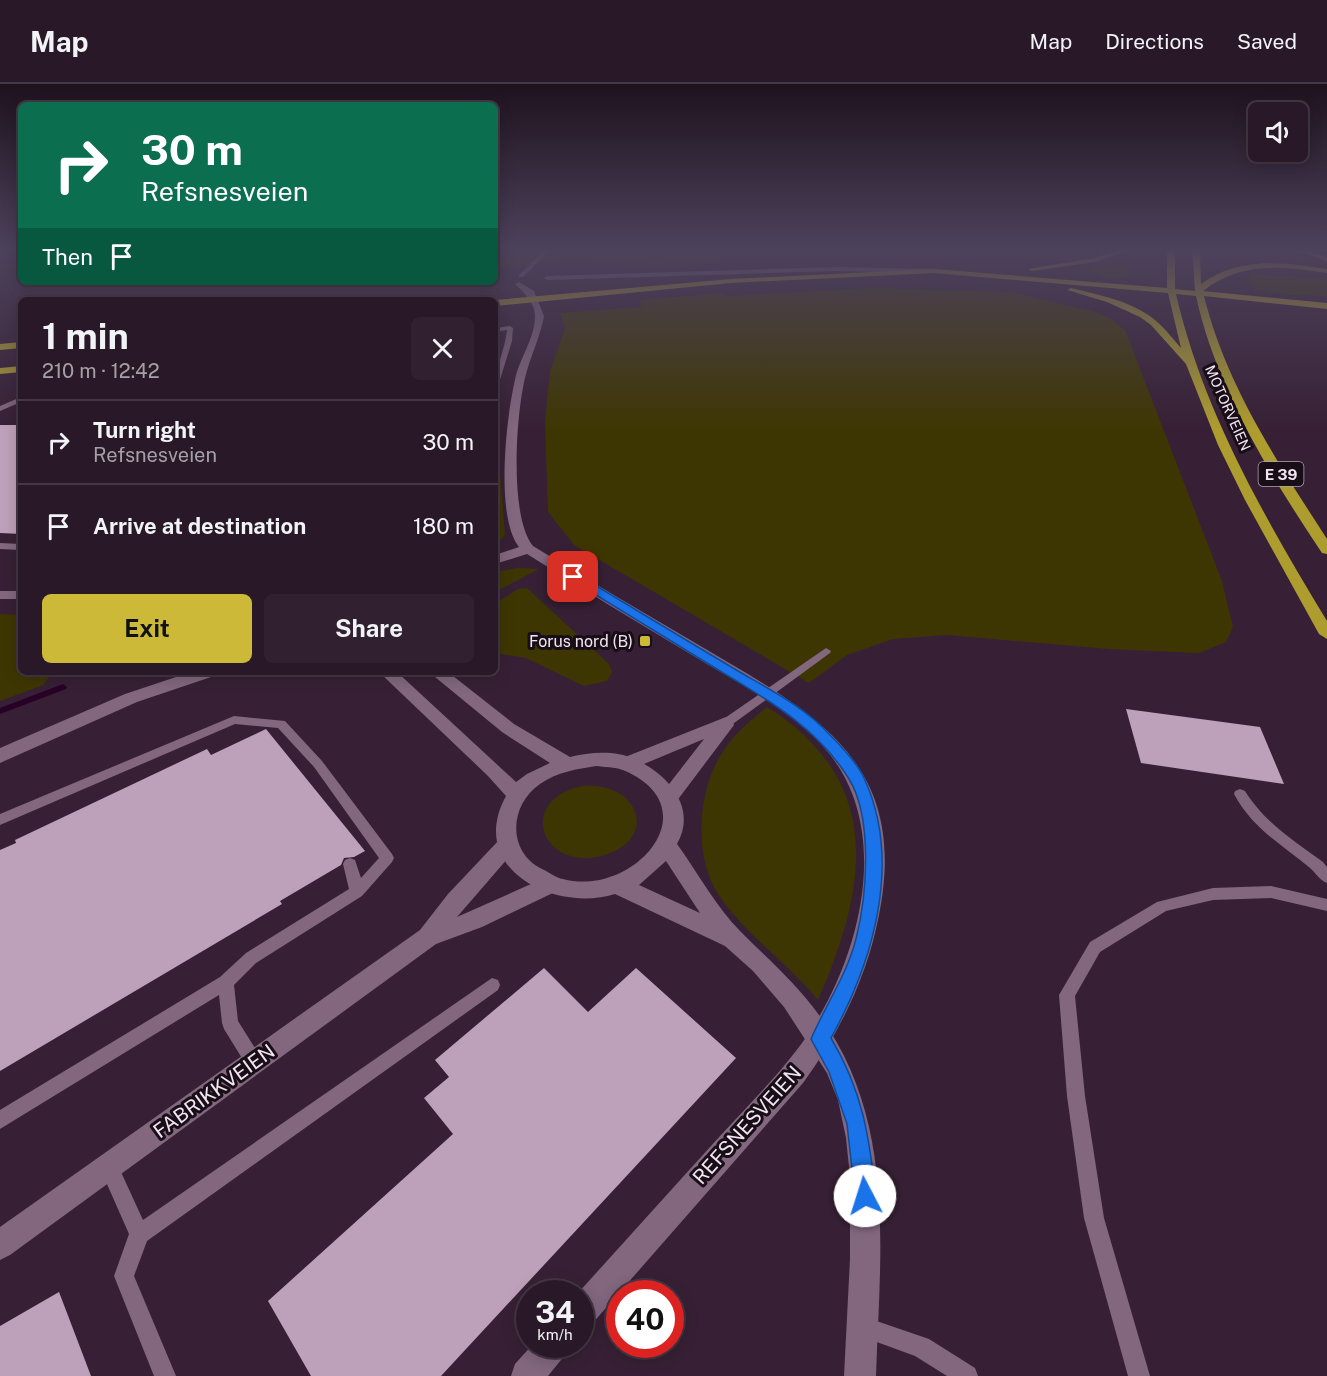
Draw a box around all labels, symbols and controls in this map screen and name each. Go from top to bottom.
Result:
text: Map [30,25,89,58]
text: Map [1030,29,1072,54]
text: Directions [1105,29,1204,54]
text: Saved [1237,29,1297,54]
map controls [1248,102,1308,162]
button: sound [1248,102,1308,162]
text: 30 m [141,125,243,174]
icon: right [42,126,120,204]
text: Refsnesveien [141,175,308,207]
icon: arrive [105,240,138,273]
text: Then [42,244,93,270]
text: 1 min [42,315,129,357]
button: close [411,317,474,380]
text: 210 m · 12:42 [42,359,160,383]
street label: MOTORVEIEN [1202,363,1254,453]
text: Turn right [93,417,196,443]
icon: right [42,426,75,459]
text: 30 m [422,429,474,455]
text: Refsnesveien [93,443,217,467]
road number: E 39 [1258,462,1304,486]
icon: arrive [42,510,75,543]
text: Arrive at destination [93,513,306,539]
text: 180 m [413,513,474,539]
pin [547,551,598,602]
icon: arrive [556,560,589,593]
button: Exit [42,594,252,663]
button: Share [264,594,474,663]
place label: Forus nord (B) [529,632,633,651]
marker: Forus nord (B) [638,634,652,648]
street label: FABRIKKVEIEN [149,1039,279,1143]
street label: REFSNESVEIEN [688,1061,806,1189]
position arrow [833,1164,897,1228]
speed limit sign: 40 [606,1280,684,1358]
text: 34 [535,1294,575,1330]
text: km/h [537,1326,573,1343]

